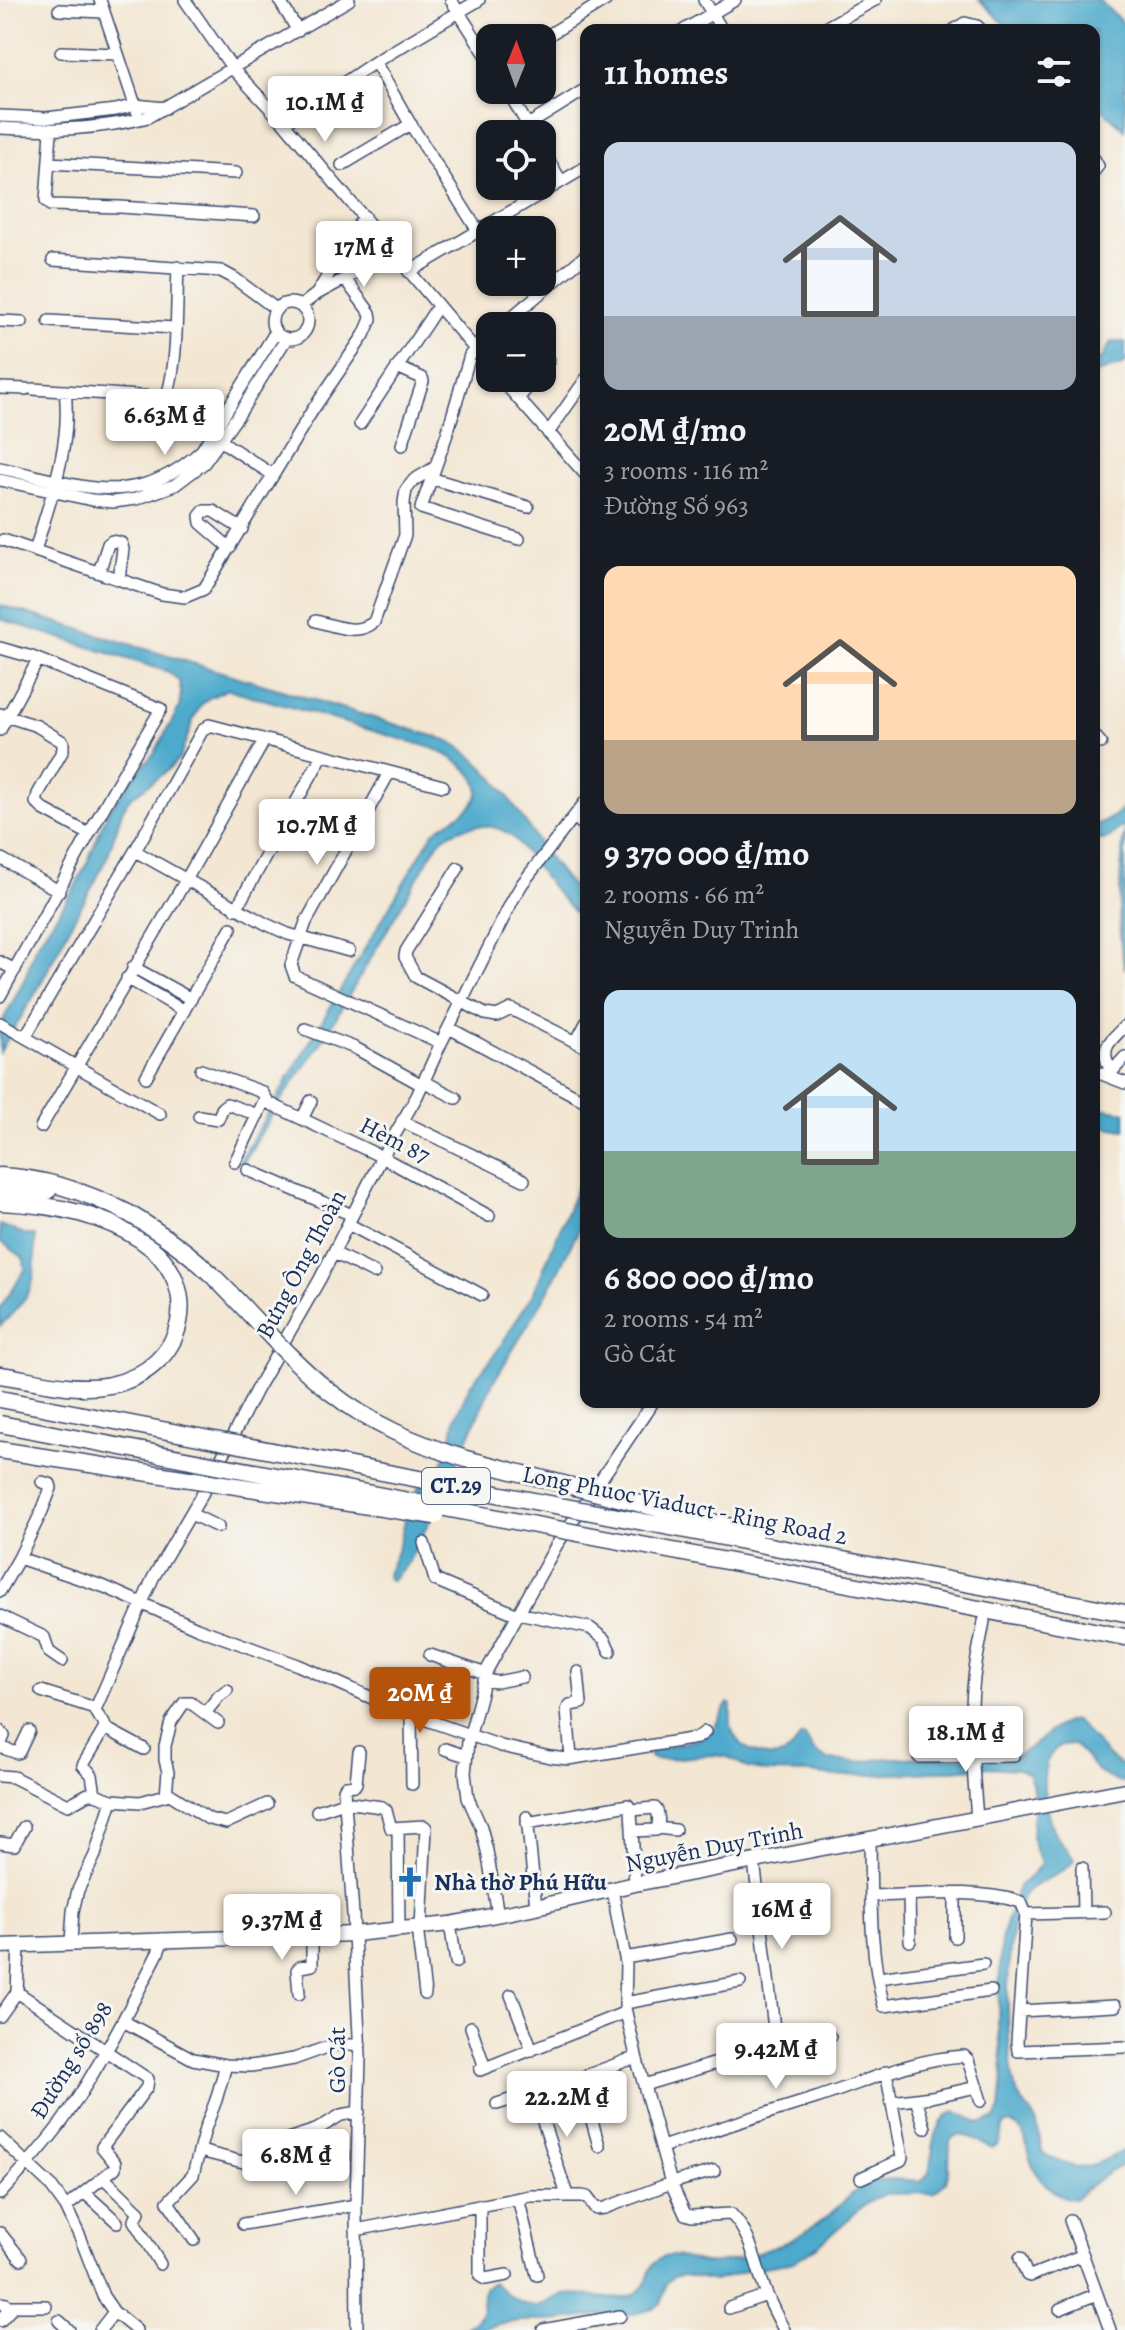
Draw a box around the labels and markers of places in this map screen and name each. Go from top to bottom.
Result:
pin: 10.1M ₫ [251,76,399,144]
pin: 17M ₫ [308,221,420,289]
pin: 6.63M ₫ [91,389,239,457]
pin: 10.7M ₫ [243,799,391,867]
pin: 20M ₫ [364,1667,476,1735]
pin: 18.1M ₫ [892,1706,1040,1774]
church icon: Nhà thờ Phú Hữu [393,1865,427,1899]
place label: Nhà thờ Phú Hữu [434,1866,608,1898]
pin: 16M ₫ [726,1883,838,1951]
pin: 9.37M ₫ [208,1894,356,1962]
pin: 9.42M ₫ [702,2023,850,2091]
pin: 22.2M ₫ [493,2071,641,2139]
pin: 6.8M ₫ [231,2129,361,2197]

